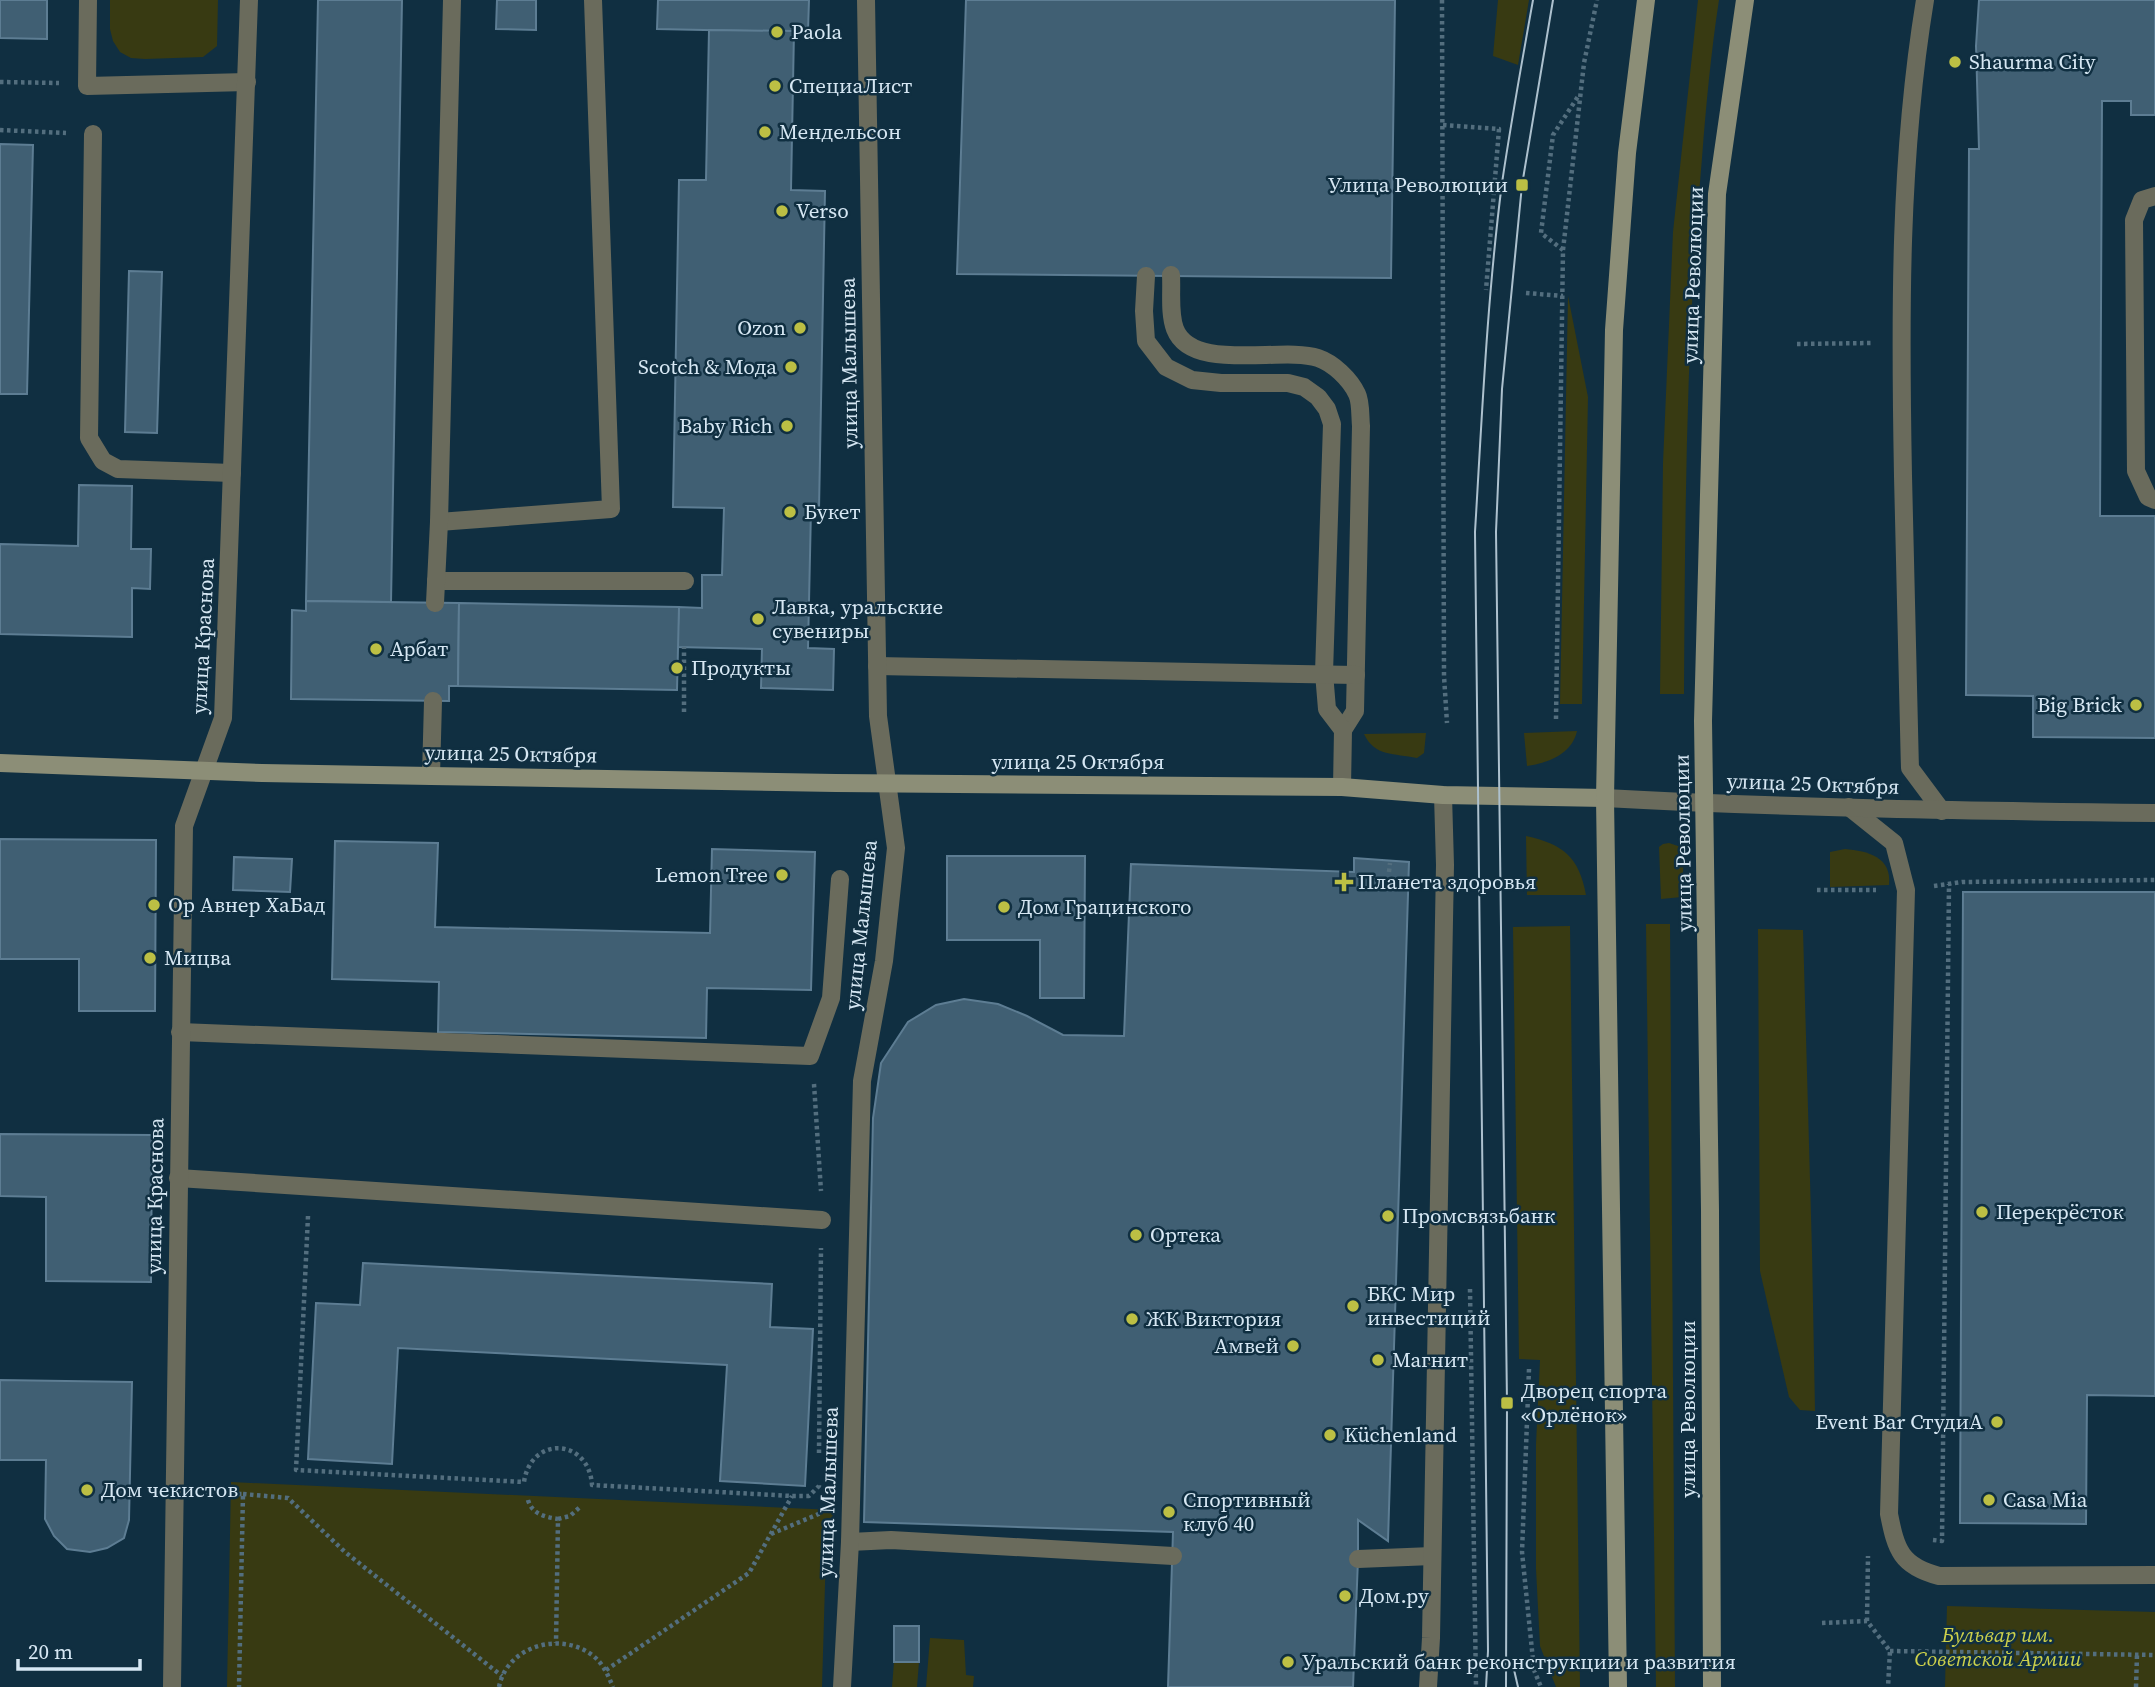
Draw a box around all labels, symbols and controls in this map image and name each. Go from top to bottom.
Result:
place label: Paola [791,17,842,46]
marker: Paola [769,24,785,40]
place label: Shaurma City [1969,47,2096,76]
marker: Shaurma City [1947,54,1963,70]
place label: СпециаЛист [789,71,912,100]
marker: СпециаЛист [767,78,783,94]
place label: Мендельсон [779,117,901,146]
marker: Мендельсон [757,124,773,140]
place label: Улица Революции [1328,170,1508,199]
marker: Улица Революции [1514,177,1530,193]
street label: улица Революции [1675,186,1710,364]
place label: Verso [796,196,849,225]
marker: Verso [774,203,790,219]
street label: улица Малышева [833,277,864,449]
place label: Ozon [737,313,786,342]
marker: Ozon [792,320,808,336]
place label: Scotch & Мода [638,352,777,381]
marker: Scotch & Мода [783,359,799,375]
place label: Baby Rich [679,411,773,440]
marker: Baby Rich [779,418,795,434]
place label: Букет [804,497,861,526]
marker: Букет [782,504,798,520]
street label: улица Краснова [184,557,221,715]
place label: Лавка, уральские сувениры [772,592,943,645]
marker: Лавка, уральские сувениры [750,611,766,627]
place label: Арбат [390,634,448,663]
marker: Арбат [368,641,384,657]
place label: Продукты [691,653,791,682]
marker: Продукты [669,660,685,676]
place label: Big Brick [2037,690,2123,719]
marker: Big Brick [2128,697,2144,713]
street label: улица 25 Октября [424,737,598,770]
street label: улица 25 Октября [992,747,1164,776]
street label: улица Революции [1666,754,1699,932]
street label: улица 25 Октября [1726,766,1900,801]
street label: улица Малышева [837,838,884,1012]
place label: Lemon Tree [655,860,768,889]
marker: Lemon Tree [774,867,790,883]
place label: Планета здоровья [1358,867,1536,896]
marker: Планета здоровья [1336,874,1352,890]
place label: Ор Авнер ХаБад [168,890,325,919]
place label: Дом Грацинского [1018,892,1192,921]
marker: Ор Авнер ХаБад [146,897,162,913]
marker: Дом Грацинского [996,899,1012,915]
place label: Мицва [164,943,231,972]
marker: Мицва [142,950,158,966]
street label: улица Краснова [139,1117,170,1274]
place label: Перекрёсток [1996,1197,2124,1226]
place label: Промсвязьбанк [1402,1201,1556,1230]
marker: Перекрёсток [1974,1204,1990,1220]
marker: Промсвязьбанк [1380,1208,1396,1224]
place label: Ортека [1150,1220,1221,1249]
marker: Ортека [1128,1227,1144,1243]
place label: БКС Мир инвестиций [1367,1279,1490,1332]
marker: БКС Мир инвестиций [1345,1298,1361,1314]
place label: ЖК Виктория [1146,1304,1281,1333]
marker: ЖК Виктория [1124,1311,1140,1327]
street label: улица Революции [1673,1320,1702,1498]
place label: Амвей [1214,1331,1279,1360]
marker: Амвей [1285,1338,1301,1354]
place label: Магнит [1392,1345,1468,1374]
marker: Магнит [1370,1352,1386,1368]
place label: Дворец спорта «Орлёнок» [1521,1376,1667,1429]
marker: Дворец спорта «Орлёнок» [1499,1395,1515,1411]
street label: улица Малышева [810,1406,845,1578]
place label: Event Bar СтудиА [1815,1407,1983,1436]
marker: Event Bar СтудиА [1989,1414,2005,1430]
place label: Küchenland [1344,1420,1457,1449]
marker: Küchenland [1322,1427,1338,1443]
place label: Дом чекистов [101,1475,238,1504]
marker: Дом чекистов [79,1482,95,1498]
place label: Спортивный клуб 40 [1183,1485,1311,1538]
place label: Casa Mia [2003,1485,2088,1514]
marker: Casa Mia [1981,1492,1997,1508]
marker: Спортивный клуб 40 [1161,1504,1177,1520]
place label: Дом.ру [1359,1581,1429,1610]
marker: Дом.ру [1337,1588,1353,1604]
park label: Бульвар им. Советской Армии [1914,1620,2082,1673]
scale bar [18,1628,140,1672]
text: 20 m [28,1637,73,1666]
place label: Уральский банк реконструкции и развития [1302,1647,1736,1676]
marker: Уральский банк реконструкции и развития [1280,1654,1296,1670]

